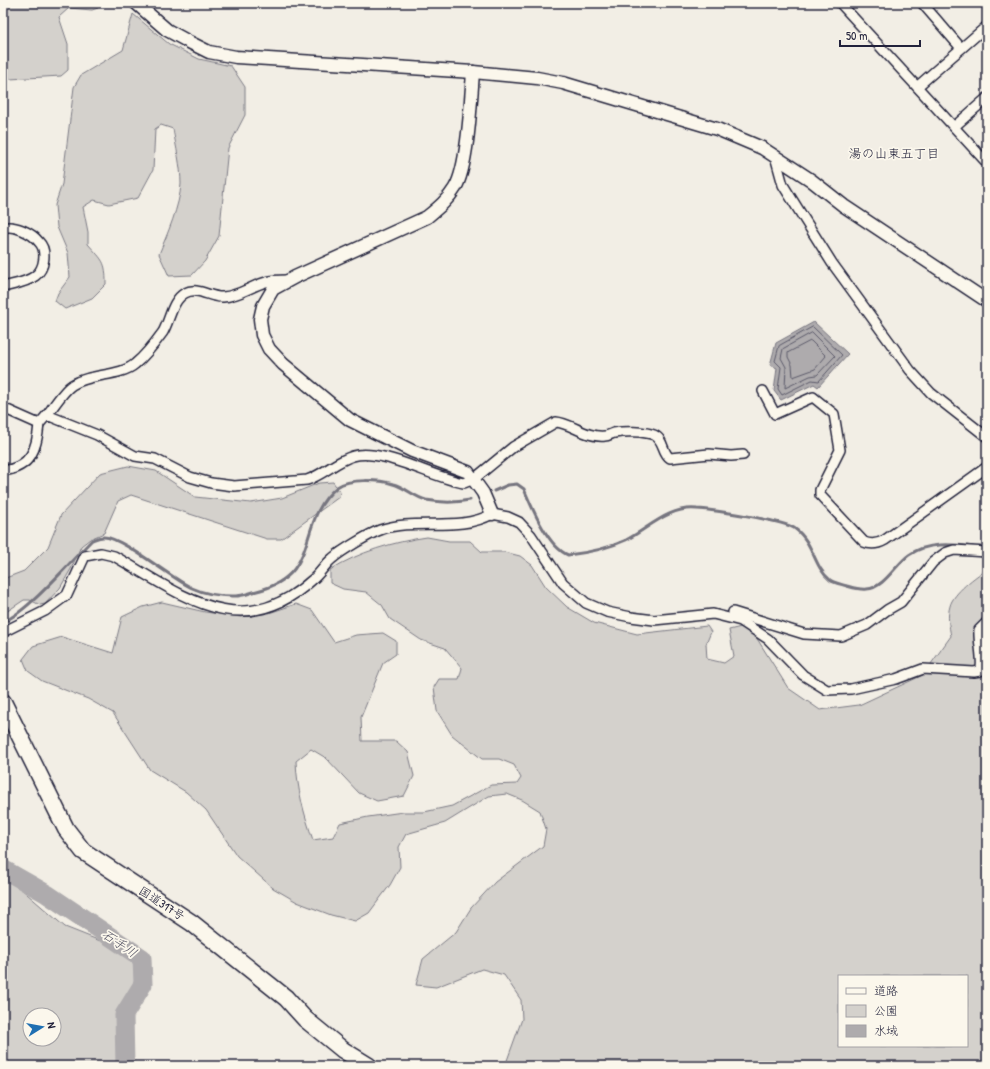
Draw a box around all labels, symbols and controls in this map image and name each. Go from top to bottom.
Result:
scale bar [840,22,920,48]
text: 50 m [846,27,867,44]
district label: 湯の山東五丁目 [848,144,940,162]
street label: 国道317号 [136,882,188,924]
water label: 石手川 [99,925,141,961]
legend [838,975,968,1047]
text: 道路 [874,982,898,999]
text: 公園 [874,1002,898,1019]
north arrow [22,1007,62,1047]
text: N [44,1021,59,1029]
text: 水域 [874,1022,898,1039]

